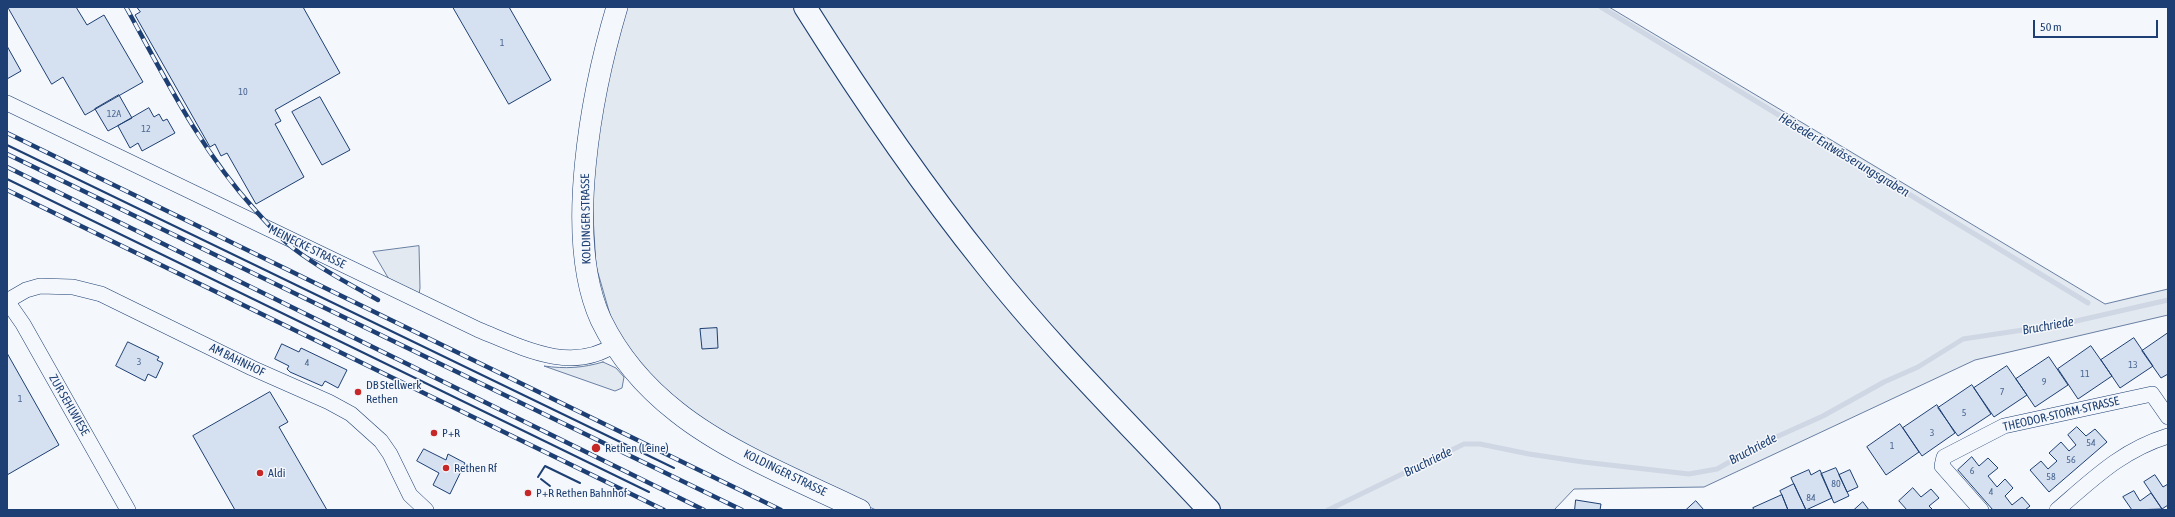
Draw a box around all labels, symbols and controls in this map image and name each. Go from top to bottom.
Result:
scale bar [2035,12,2160,38]
text: 50 m [2040,20,2062,34]
house number: 1 [500,37,504,49]
house number: 10 [238,86,248,98]
house number: 12A [107,108,121,120]
water label: Heiseder Entwässerungsgraben [1776,110,1912,200]
house number: 12 [141,123,151,135]
street label: KOLDINGER STRASSE [578,174,594,264]
street label: MEINECKE STRASSE [266,222,348,272]
water label: Bruchriede [2021,314,2075,338]
street label: AM BAHNHOF [207,340,267,380]
house number: 3 [137,356,141,368]
house number: 4 [305,357,309,369]
house number: 13 [2128,359,2138,371]
house number: 11 [2080,368,2090,380]
street label: ZUR SEHLWIESE [46,372,92,438]
house number: 9 [2042,376,2046,388]
place label: DB Stellwerk Rethen [366,378,421,406]
house number: 7 [2000,386,2004,398]
marker: DB Stellwerk Rethen [353,387,363,397]
house number: 1 [18,393,22,405]
street label: THEODOR-STORM-STRASSE [2002,394,2120,434]
house number: 5 [1962,407,1966,419]
place label: P+R [442,426,460,440]
house number: 3 [1930,427,1934,439]
marker: P+R [429,428,439,438]
water label: Bruchriede [1726,430,1780,468]
house number: 54 [2086,437,2096,449]
house number: 1 [1890,440,1894,452]
place label: Rethen (Leine) [605,441,669,455]
marker: Rethen (Leine) [590,442,602,454]
water label: Bruchriede [1401,444,1455,480]
street label: KOLDINGER STRASSE [741,447,829,499]
house number: 56 [2066,454,2076,466]
place label: Rethen Rf [454,461,497,475]
marker: Rethen Rf [441,463,451,473]
house number: 6 [1970,465,1974,477]
place label: Aldi [268,466,285,480]
marker: Aldi [255,468,265,478]
house number: 58 [2046,471,2056,483]
house number: 80 [1831,478,1841,490]
place label: P+R Rethen Bahnhof [536,486,627,500]
house number: 4 [1989,486,1993,498]
marker: P+R Rethen Bahnhof [523,488,533,498]
house number: 84 [1806,492,1816,504]

